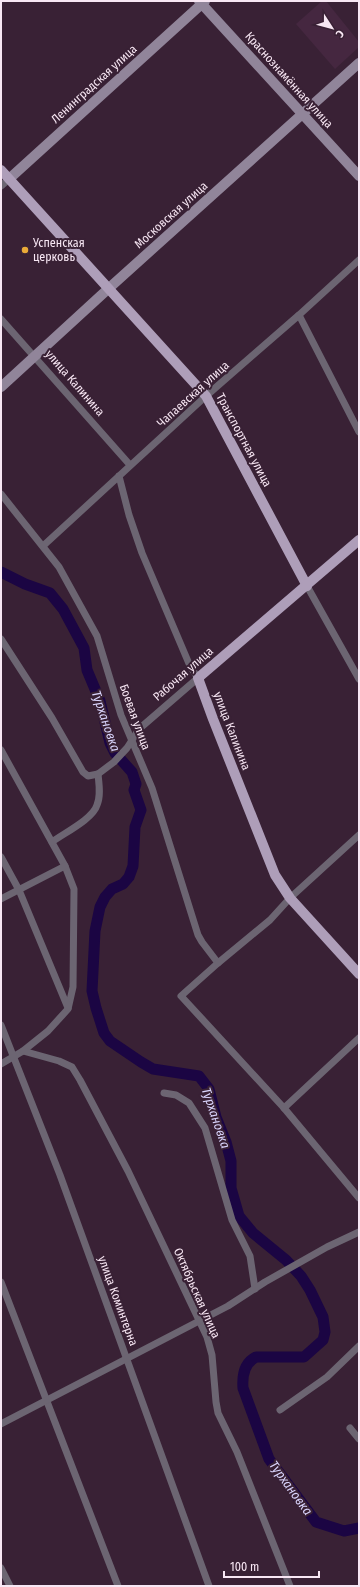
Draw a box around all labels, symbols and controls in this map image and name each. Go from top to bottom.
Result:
north arrow [312,8,352,48]
text: С [333,27,347,40]
street label: Краснознамённая улица [242,29,336,131]
street label: Ленинградская улица [48,42,140,126]
street label: Московская улица [132,179,210,251]
place label: Успенская церковь [32,236,85,264]
marker: Успенская церковь [20,245,30,255]
street label: улица Калинина [43,347,108,419]
street label: Чапаевская улица [154,358,232,430]
street label: Транспортная улица [213,391,275,489]
street label: Рабочая улица [150,644,216,704]
street label: Боевая улица [117,682,153,752]
water label: Турхановка [89,689,123,754]
street label: улица Калинина [211,690,253,772]
water label: Турхановка [199,1086,233,1151]
street label: Октябрьская улица [171,1246,223,1340]
street label: улица Коминтерна [95,1254,141,1348]
water label: Турхановка [266,1458,316,1518]
scale bar [224,1553,319,1579]
text: 100 m [230,1560,259,1574]

